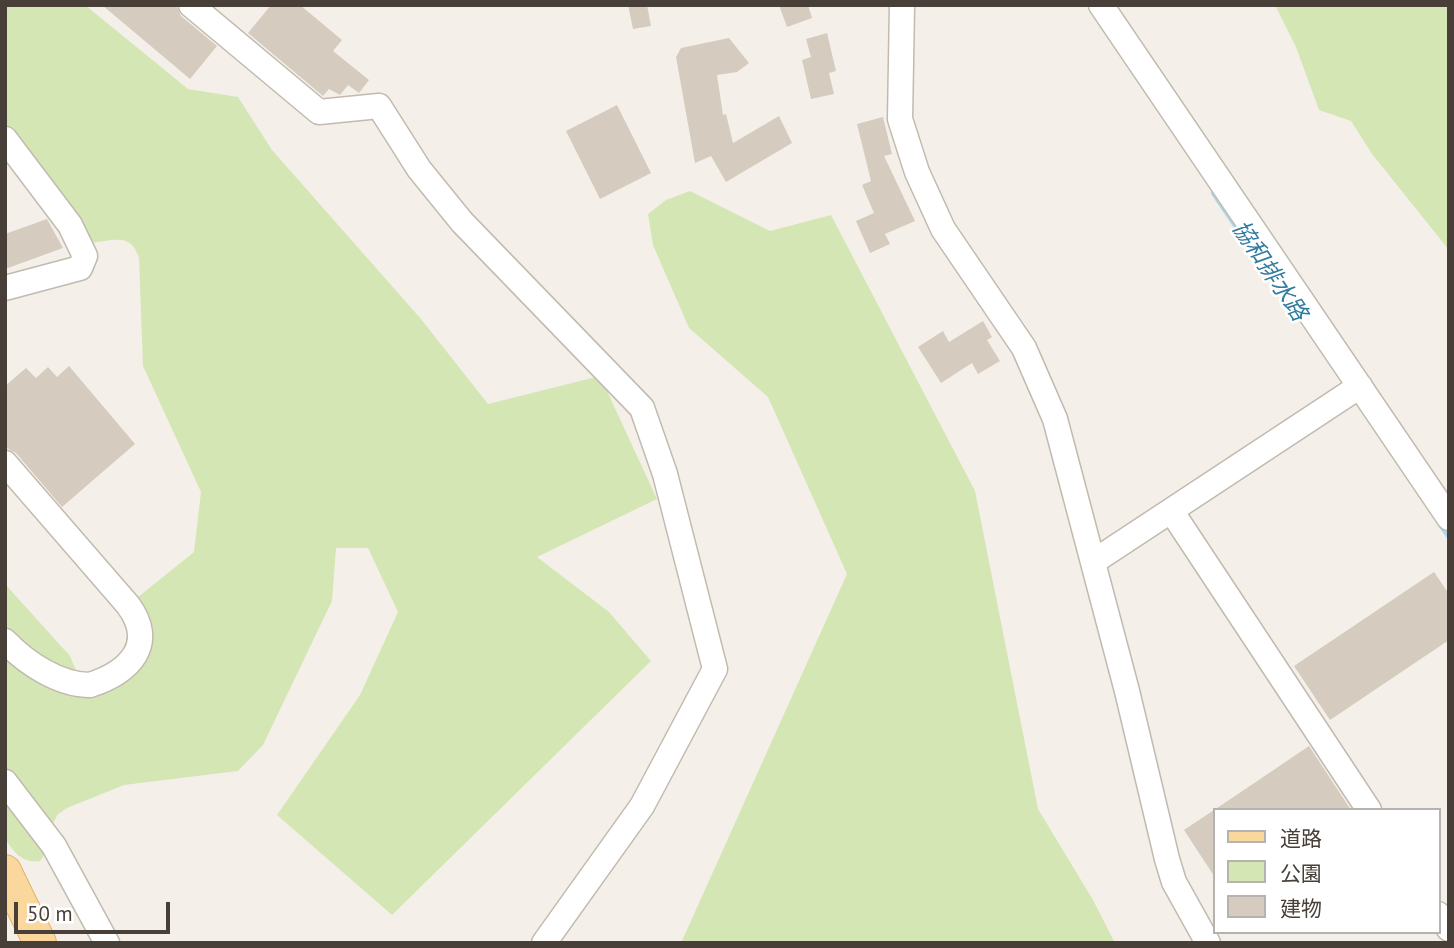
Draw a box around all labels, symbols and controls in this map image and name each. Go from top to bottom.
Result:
water label: 協和排水路 [1225,216,1313,326]
legend [1212,808,1440,934]
text: 道路 [1280,825,1322,852]
text: 公園 [1280,860,1322,887]
scale bar [18,888,173,932]
text: 建物 [1280,895,1322,922]
text: 50 m [27,900,73,927]

